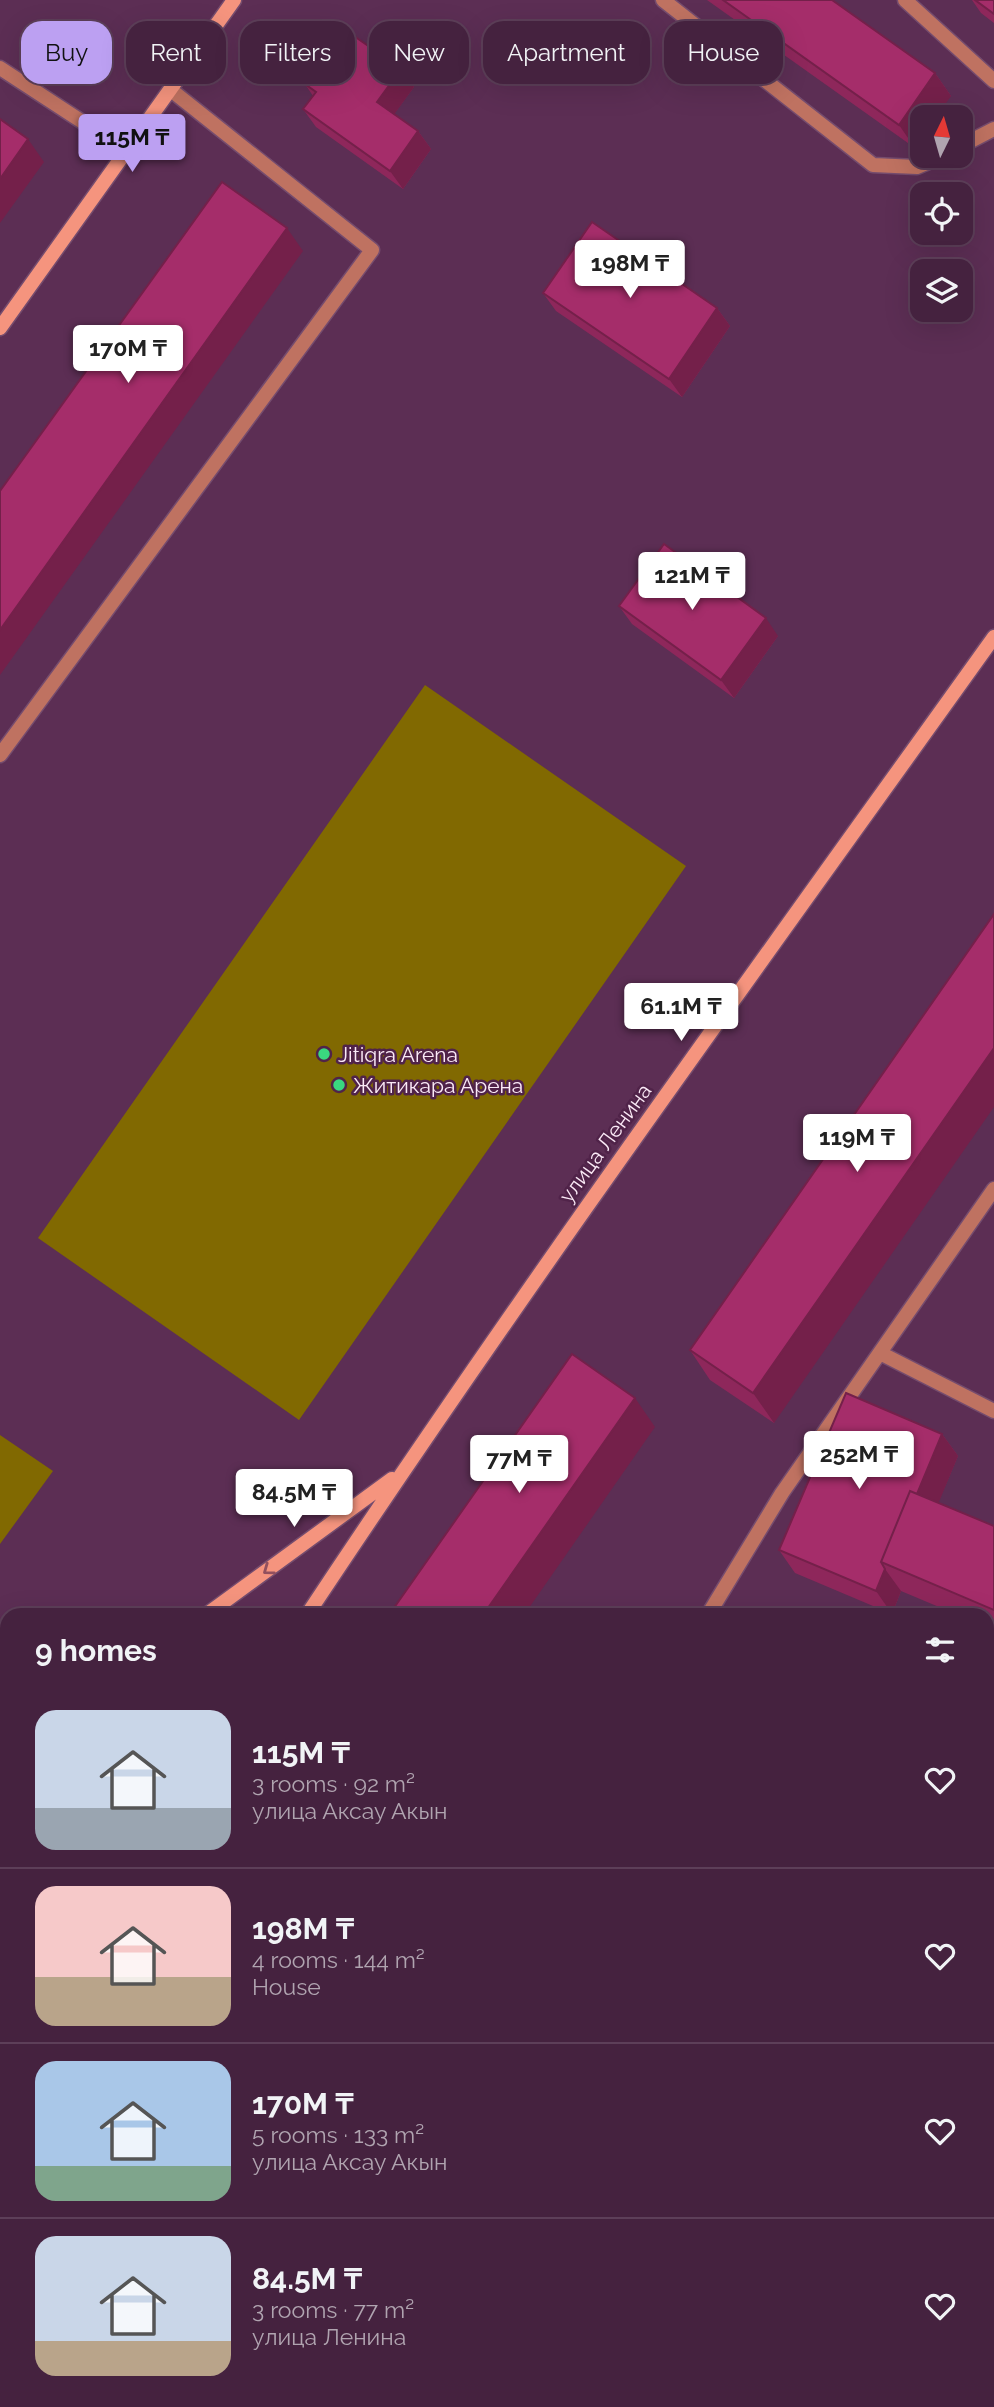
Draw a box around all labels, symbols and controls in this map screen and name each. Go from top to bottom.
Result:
chip: Buy [21,21,112,84]
chip: Rent [126,21,226,84]
chip: Filters [240,21,355,84]
chip: New [369,21,469,84]
chip: Apartment [483,21,650,84]
chip: House [664,21,783,84]
north arrow [910,105,973,168]
map controls [910,105,973,322]
pin: 115M ₸ [75,114,189,174]
text: 115M ₸ [94,123,170,150]
button: locate [910,182,973,245]
pin: 198M ₸ [573,240,687,300]
text: 198M ₸ [591,249,669,276]
button: layers [910,259,973,322]
pin: 170M ₸ [71,326,185,385]
text: 170M ₸ [89,334,167,361]
pin: 121M ₸ [635,552,749,612]
text: 121M ₸ [654,561,730,588]
pin: 61.1M ₸ [616,984,746,1043]
text: 61.1M ₸ [640,992,722,1019]
place label: Jitiqra Arena [338,1042,458,1067]
marker: Jitiqra Arena [316,1046,332,1062]
place label: Житикара Арена [353,1073,523,1098]
marker: Житикара Арена [331,1077,347,1093]
street label: улица Ленина [554,1079,656,1207]
pin: 119M ₸ [800,1114,914,1174]
text: 119M ₸ [819,1123,895,1150]
pin: 252M ₸ [802,1432,916,1491]
pin: 77M ₸ [470,1436,568,1495]
text: 252M ₸ [820,1440,898,1467]
text: 77M ₸ [486,1444,552,1471]
pin: 84.5M ₸ [229,1470,359,1529]
text: 84.5M ₸ [252,1478,336,1505]
one-way arrow [263,1562,276,1574]
icon: filters [921,1631,959,1669]
text: 9 homes [35,1633,157,1668]
text: 115M ₸ [252,1735,350,1770]
icon: home [91,1738,175,1822]
icon: heart [921,1761,959,1799]
text: 3 rooms · 92 m² [252,1770,415,1797]
text: улица Аксау Акын [252,1797,447,1824]
text: 198M ₸ [252,1911,354,1946]
icon: home [91,1914,175,1998]
icon: heart [921,1937,959,1975]
text: 4 rooms · 144 m² [252,1946,425,1973]
text: House [252,1973,321,2000]
text: 170M ₸ [252,2086,354,2121]
icon: home [91,2089,175,2173]
icon: heart [921,2112,959,2150]
text: 5 rooms · 133 m² [252,2121,424,2148]
text: улица Аксау Акын [252,2148,447,2175]
text: 84.5M ₸ [252,2261,362,2296]
icon: home [91,2264,175,2348]
icon: heart [921,2287,959,2325]
text: 3 rooms · 77 m² [252,2296,414,2323]
text: улица Ленина [252,2323,406,2350]

